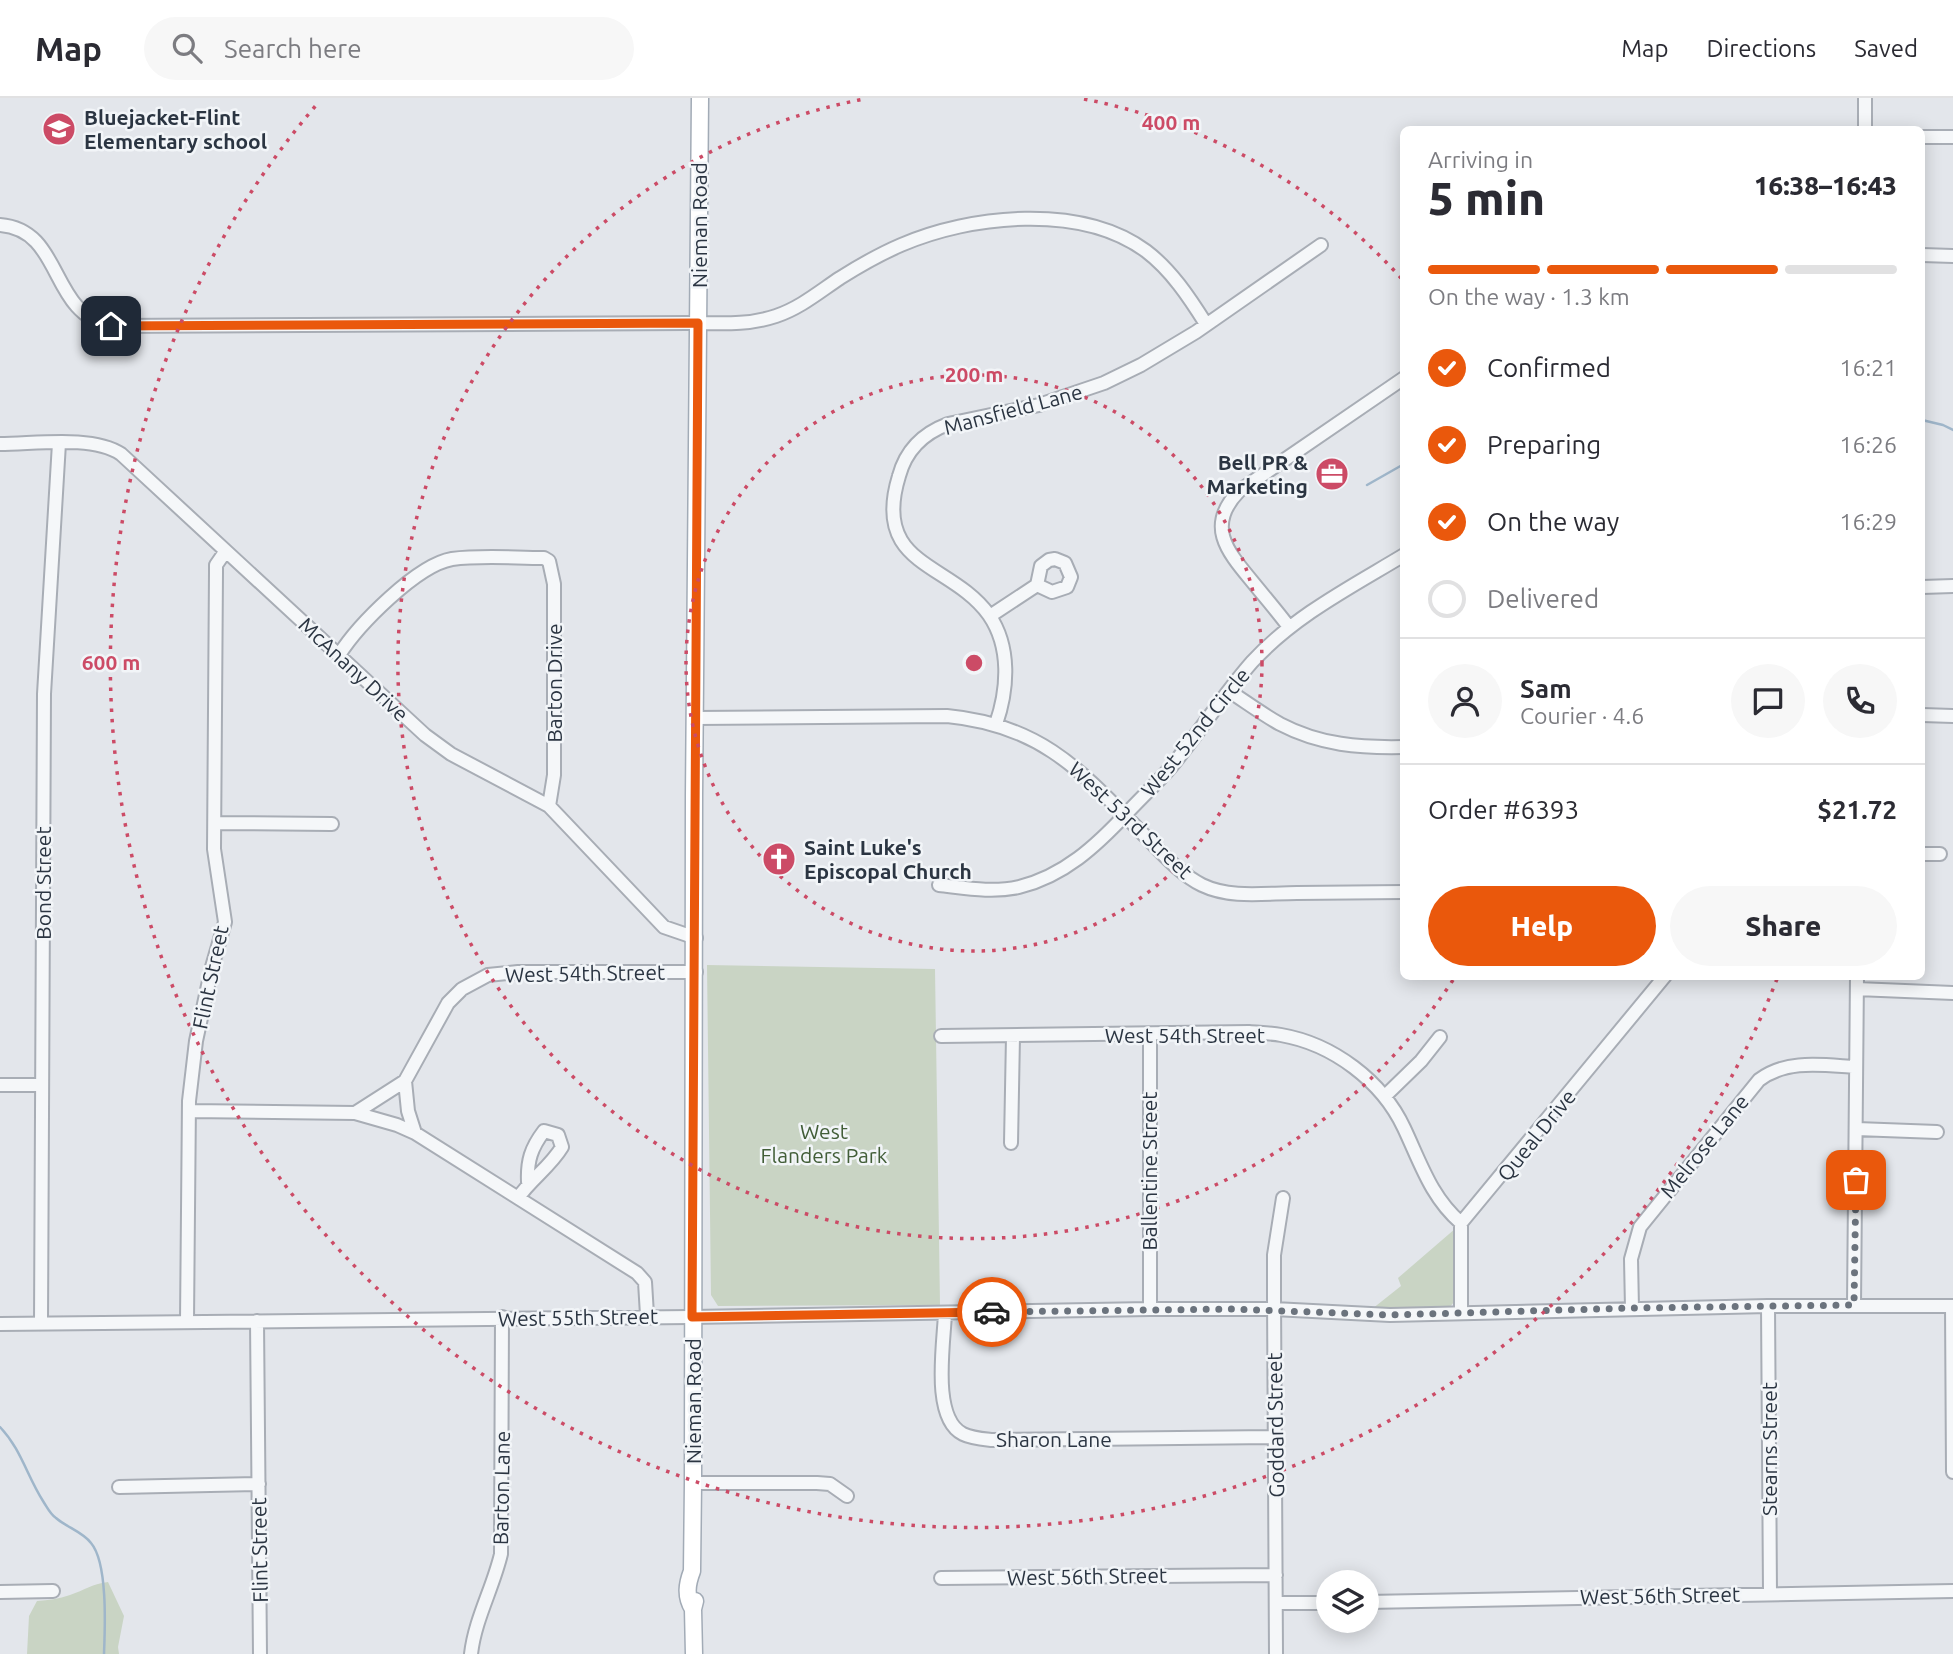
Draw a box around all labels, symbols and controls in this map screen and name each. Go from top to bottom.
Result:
search box [144,17,634,80]
icon: search [168,29,206,67]
text: Map [35,30,102,67]
text: Search here [224,34,362,63]
text: Map [1621,35,1668,62]
text: Directions [1706,35,1816,62]
text: Saved [1854,35,1918,62]
place label: Bluejacket-Flint Elementary school [84,105,267,153]
school or university icon: Bluejacket-Flint Elementary school [40,110,78,148]
text: 400 m [1142,110,1200,134]
text: Arriving in [1428,147,1533,172]
street label: Nieman Road [687,162,711,288]
text: 16:38–16:43 [1754,171,1897,200]
text: 5 min [1428,172,1545,224]
text: On the way · 1.3 km [1428,284,1630,309]
pin [81,296,141,356]
icon: home [92,307,130,345]
icon: check [1428,349,1466,387]
text: Confirmed [1487,353,1611,382]
text: 16:21 [1839,355,1897,380]
text: 200 m [945,362,1003,386]
street label: Mansfield Lane [941,379,1085,439]
icon: check [1428,426,1466,464]
text: Preparing [1487,430,1601,459]
text: 16:26 [1839,432,1897,457]
place label: Bell PR & Marketing [1207,450,1308,498]
office icon: Bell PR & Marketing [1313,455,1351,493]
icon: check [1428,503,1466,541]
text: On the way [1487,507,1619,536]
text: 16:29 [1839,509,1897,534]
text: Delivered [1487,584,1599,613]
street label: McAnany Drive [294,612,414,726]
street label: Barton Drive [542,623,566,743]
text: 600 m [82,650,140,674]
centre of rings [962,651,986,675]
street label: West 52nd Circle [1136,663,1254,801]
button: person [1428,664,1502,738]
button: chat [1731,664,1805,738]
button: phone [1823,664,1897,738]
text: Sam [1520,674,1572,703]
text: Courier · 4.6 [1520,703,1644,728]
street label: West 53rd Street [1064,757,1198,883]
text: Order #6393 [1428,795,1579,824]
text: $21.72 [1817,795,1897,824]
street label: Bond Street [31,826,55,940]
place label: Saint Luke's Episcopal Church [804,835,972,883]
church icon: Saint Luke's Episcopal Church [760,840,798,878]
button: Help [1428,886,1656,966]
button: Share [1670,886,1897,966]
street label: Flint Street [187,923,233,1031]
street label: West 54th Street [505,960,665,986]
street label: West 54th Street [1105,1023,1265,1047]
street label: Queal Drive [1492,1084,1580,1186]
street label: Melrose Lane [1655,1089,1753,1203]
street label: Ballentine Street [1137,1091,1161,1251]
park label: West Flanders Park [761,1119,888,1167]
pin [1826,1150,1886,1210]
icon: bag [1837,1161,1875,1199]
courier [957,1277,1027,1347]
icon: car [973,1293,1011,1331]
street label: West 55th Street [498,1304,658,1330]
street label: Nieman Road [681,1338,705,1464]
street label: Goddard Street [1262,1352,1288,1498]
street label: Stearns Street [1757,1382,1781,1516]
street label: Sharon Lane [996,1427,1112,1451]
street label: Barton Lane [488,1431,514,1545]
street label: Flint Street [246,1497,272,1603]
street label: West 56th Street [1007,1563,1167,1589]
map controls [1316,1570,1379,1633]
button: layers [1316,1570,1379,1633]
street label: West 56th Street [1580,1582,1740,1608]

